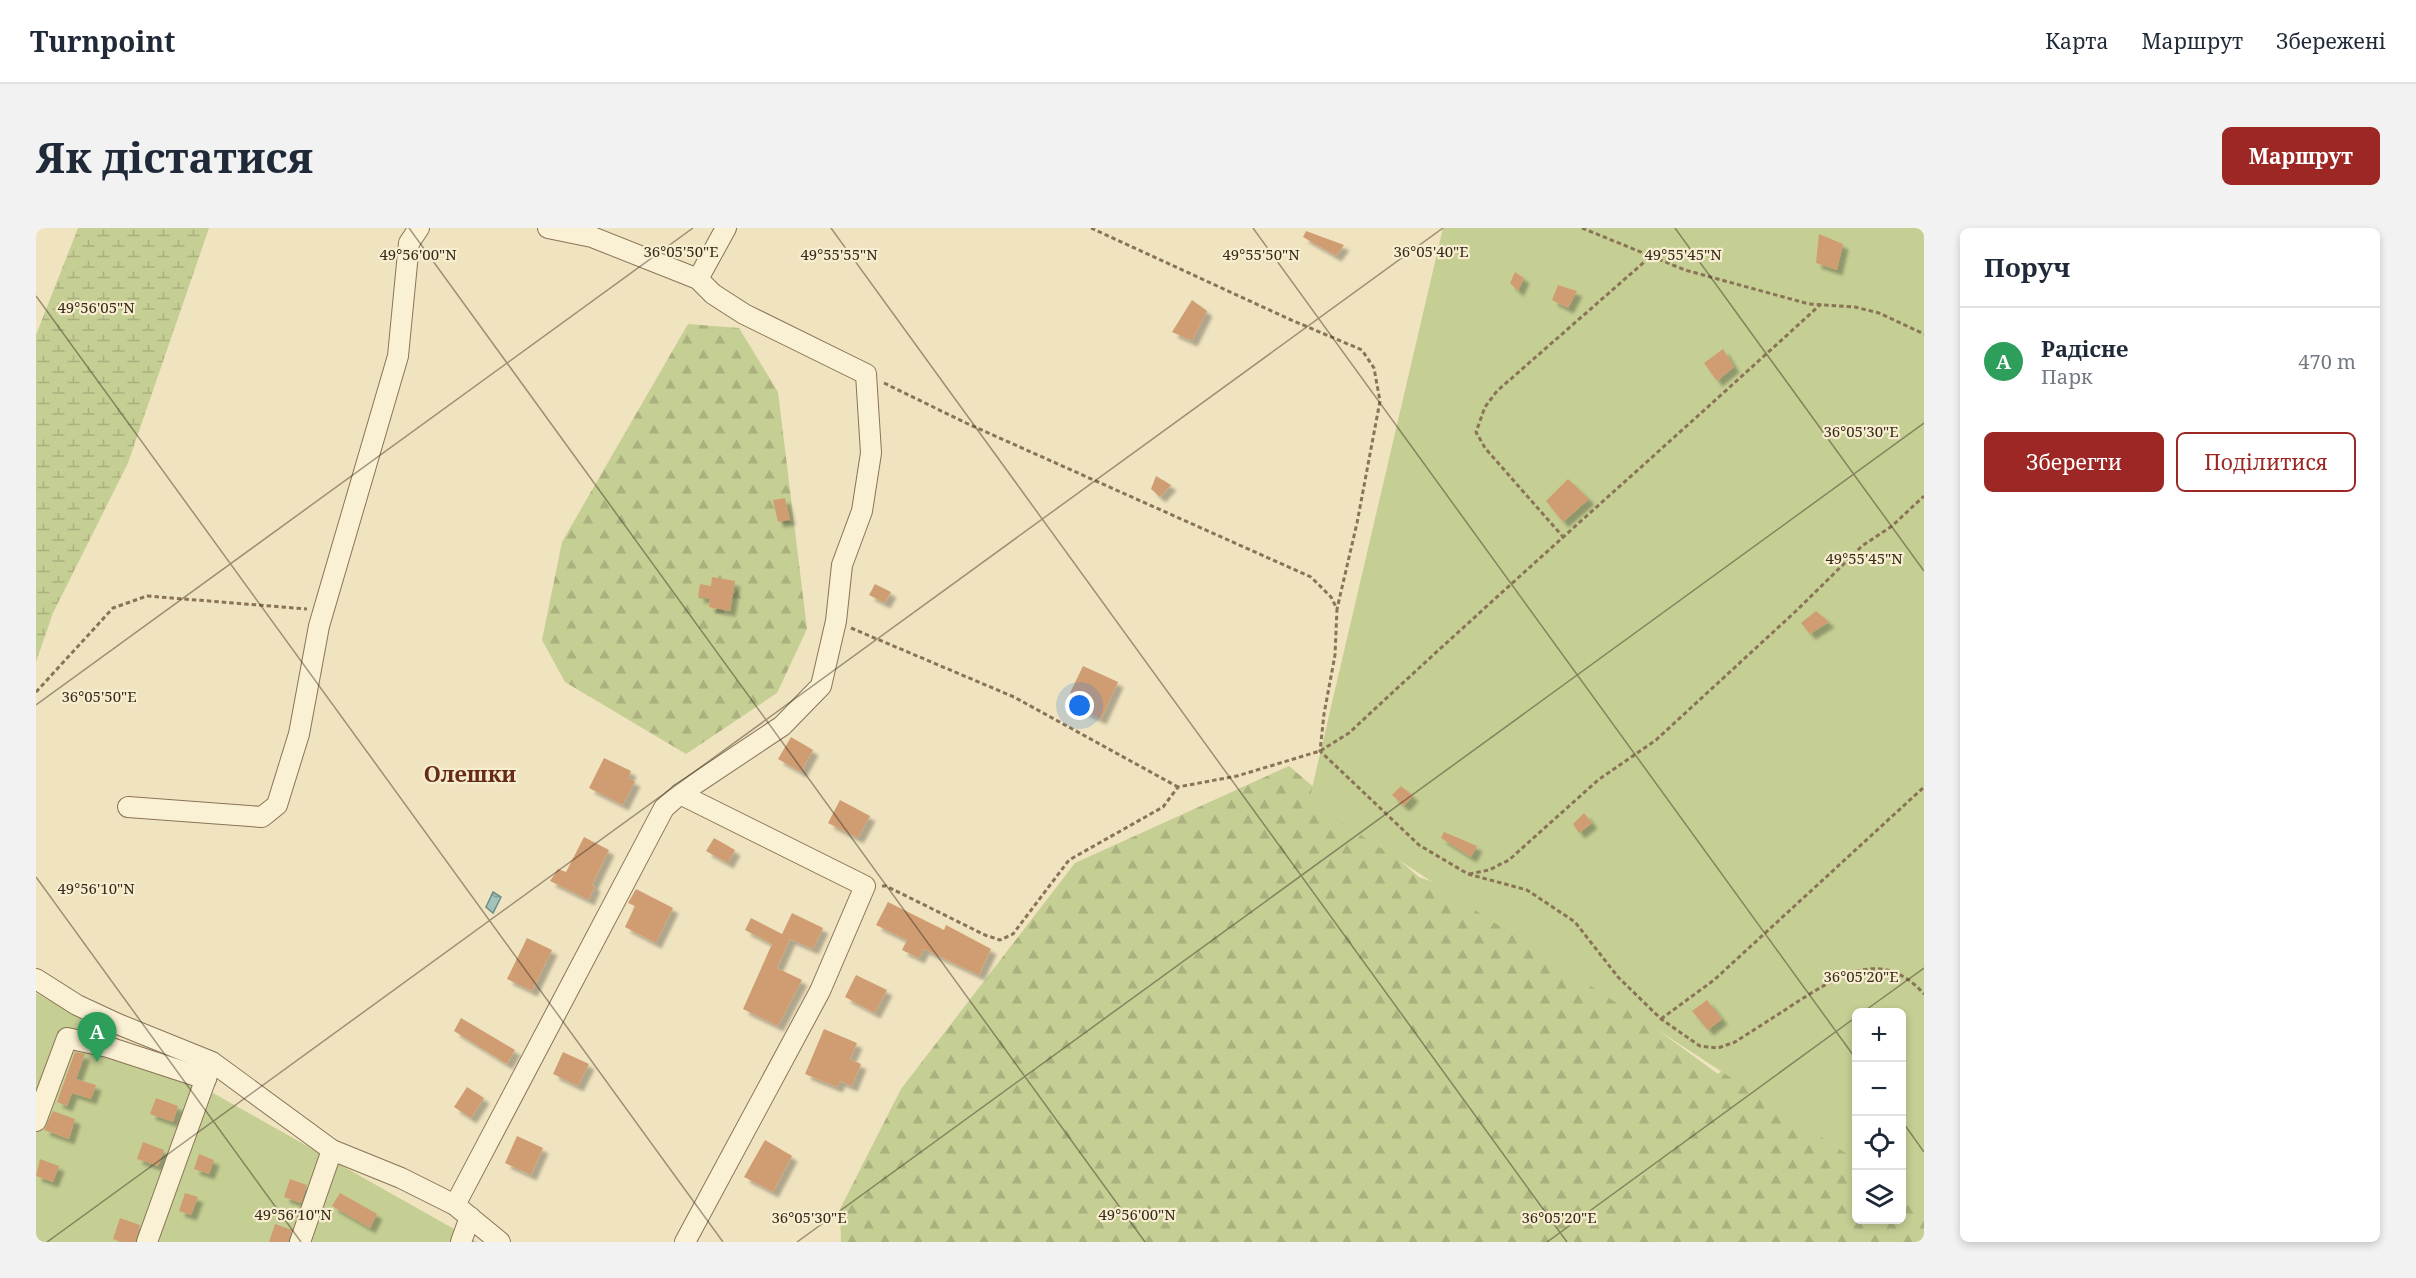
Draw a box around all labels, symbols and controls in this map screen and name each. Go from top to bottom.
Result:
text: Turnpoint [30,22,175,60]
text: Карта [2045,27,2108,55]
text: Маршрут [2141,27,2243,55]
text: Збережені [2276,27,2386,55]
button: Маршрут [2222,127,2380,185]
text: Як дістатися [36,128,313,185]
text: 36°05'50"E [643,241,719,261]
text: 36°05'40"E [1393,241,1469,261]
text: 49°56'00"N [379,244,457,264]
text: 49°55'55"N [800,244,878,264]
text: 49°55'50"N [1222,244,1300,264]
text: 49°55'45"N [1644,244,1722,264]
text: Поруч [1984,249,2070,285]
text: 49°56'05"N [57,297,135,317]
text: Радісне [2041,333,2128,363]
text: A [1996,348,2011,375]
text: 470 m [2298,348,2356,375]
text: Парк [2041,363,2093,390]
text: 36°05'30"E [1823,421,1899,441]
button: Зберегти [1984,432,2164,492]
button: Поділитися [2176,432,2356,492]
text: 49°55'45"N [1825,548,1903,568]
text: 36°05'50"E [61,686,137,706]
your location [1065,691,1094,720]
district label: Олешки [424,758,516,788]
text: 49°56'10"N [57,878,135,898]
text: 36°05'20"E [1823,966,1899,986]
map controls [1852,1008,1906,1224]
button: + [1852,1008,1906,1062]
pin: A [78,1012,116,1062]
button: − [1852,1062,1906,1116]
button: locate [1852,1116,1906,1170]
button: layers [1852,1170,1906,1224]
text: 49°56'10"N [254,1204,332,1224]
text: 49°56'00"N [1098,1204,1176,1224]
text: 36°05'30"E [771,1207,847,1227]
text: 36°05'20"E [1521,1207,1597,1227]

